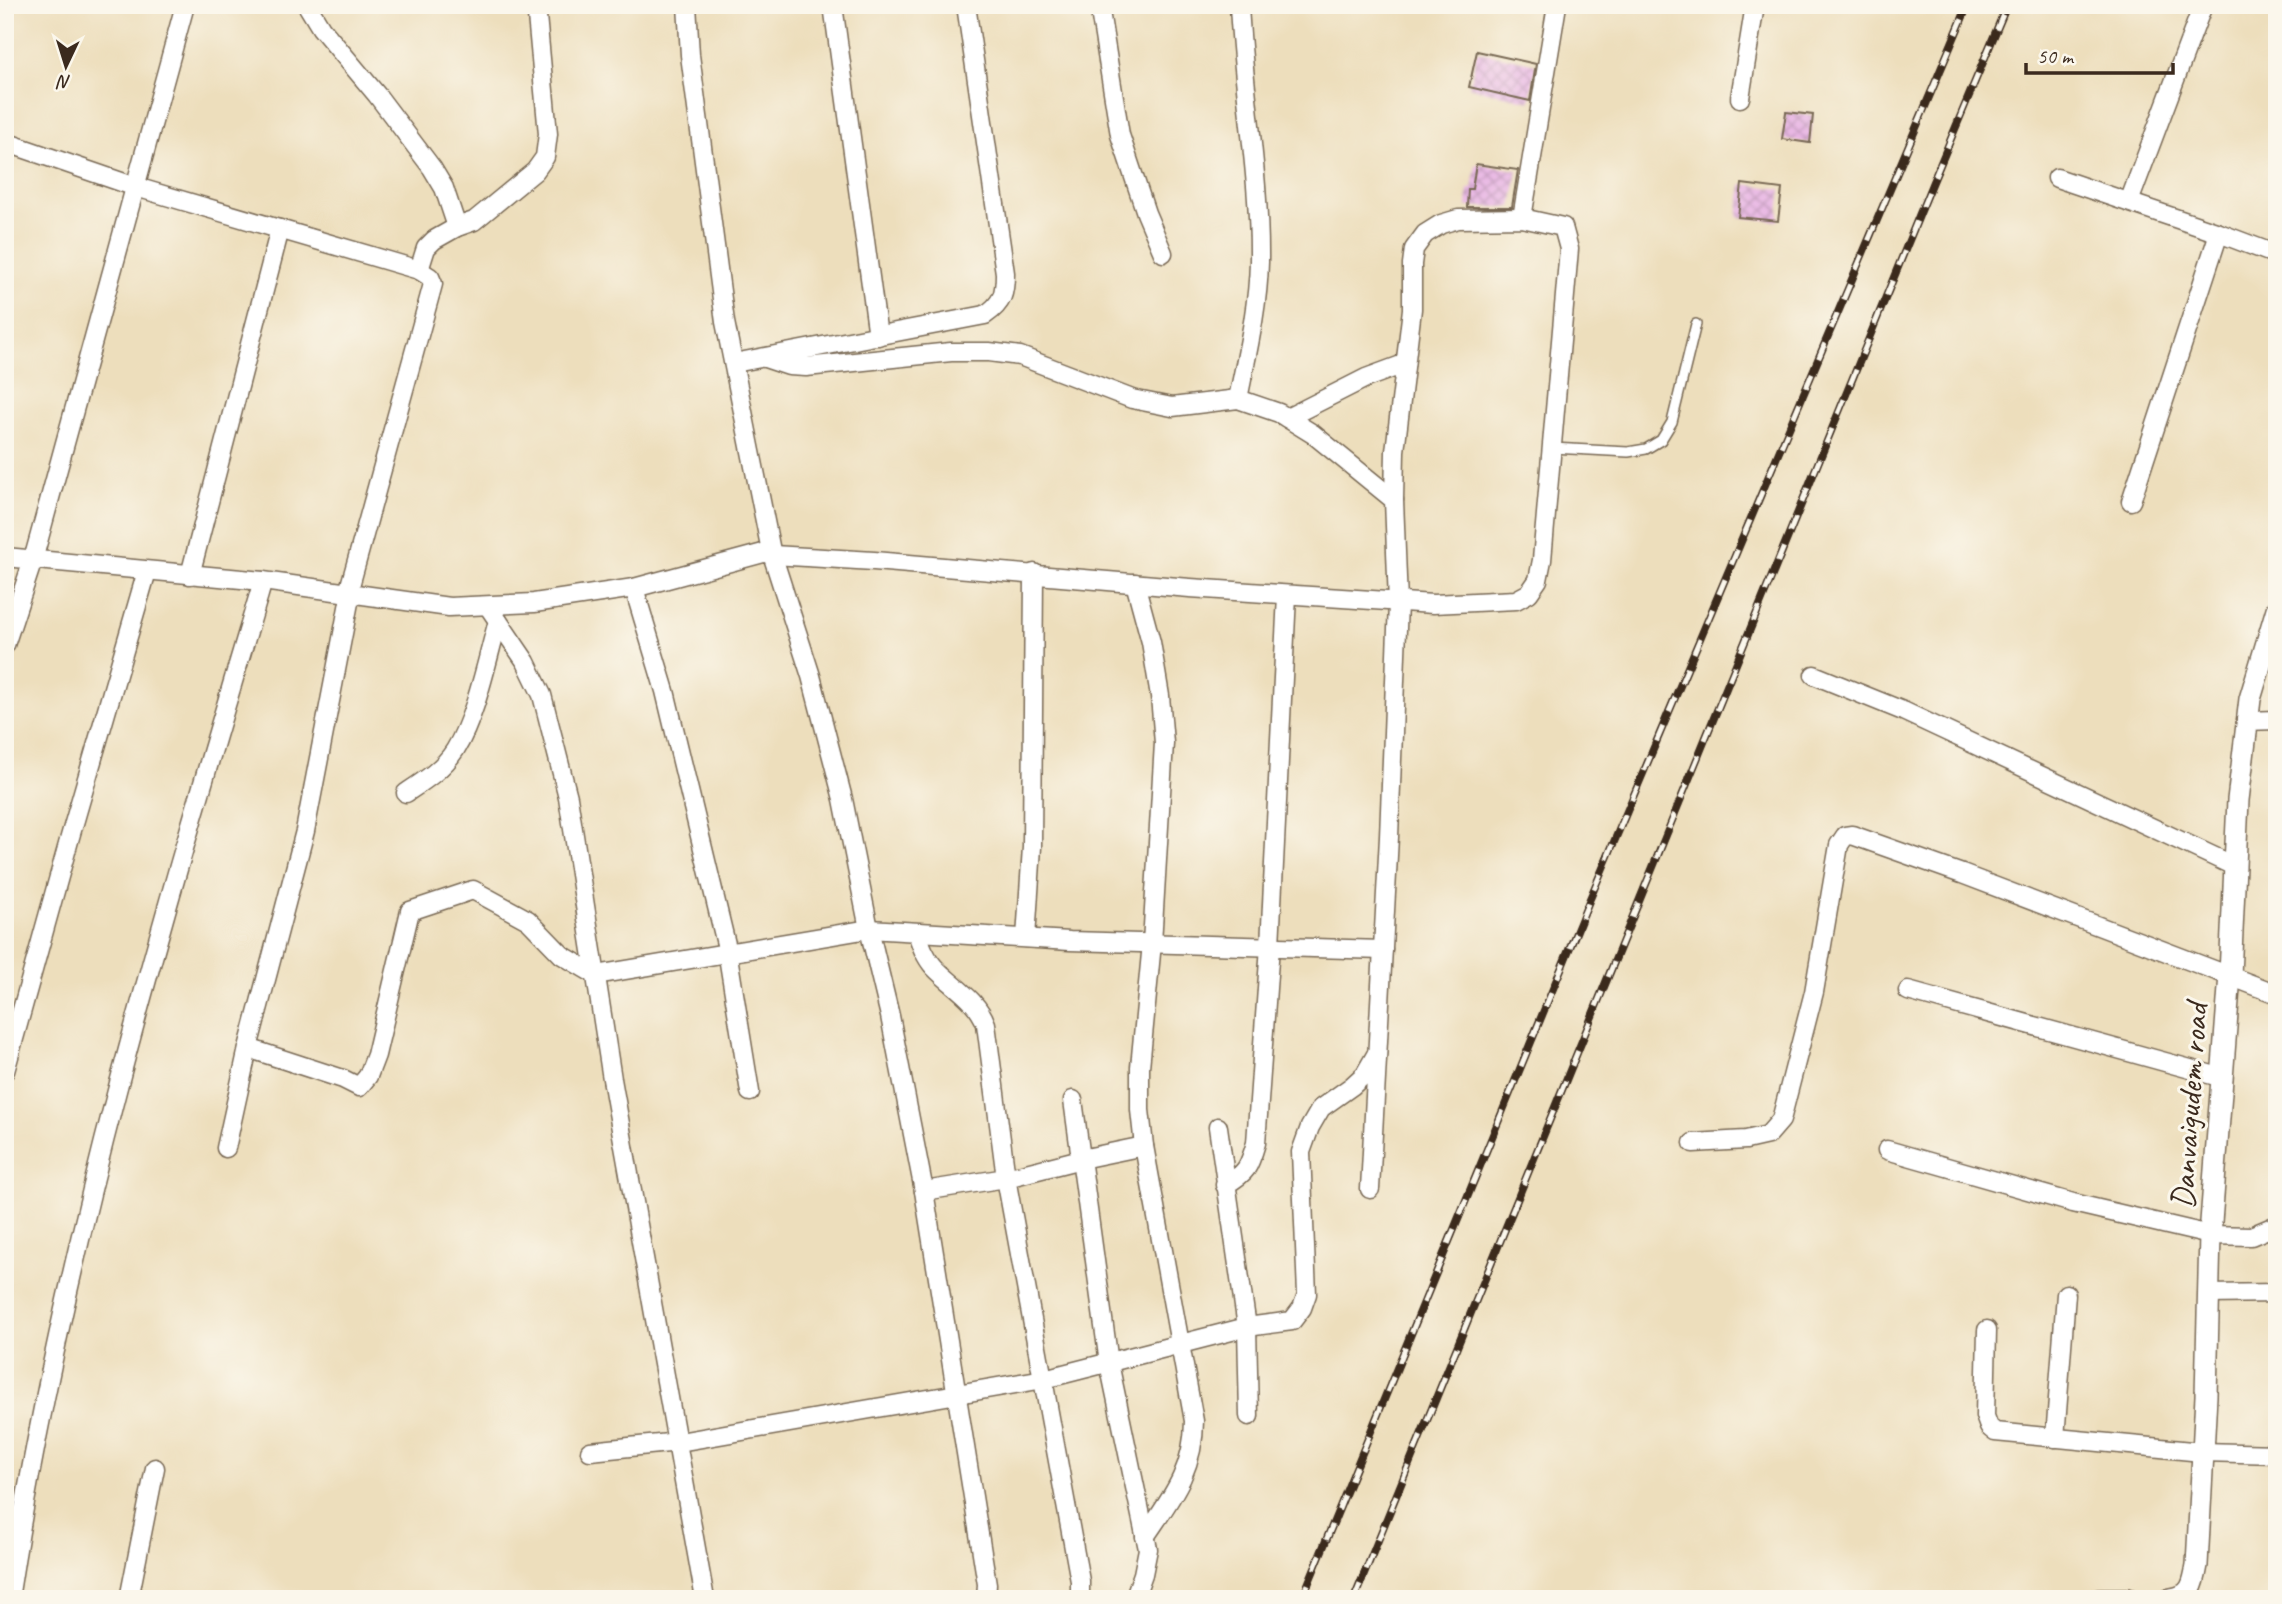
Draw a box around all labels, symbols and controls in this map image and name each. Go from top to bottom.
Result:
north arrow [32,32,102,102]
scale bar [2026,32,2174,76]
text: 50 m [2037,43,2075,69]
text: N [55,69,72,94]
street label: Danvaigudem road [2161,997,2217,1210]

